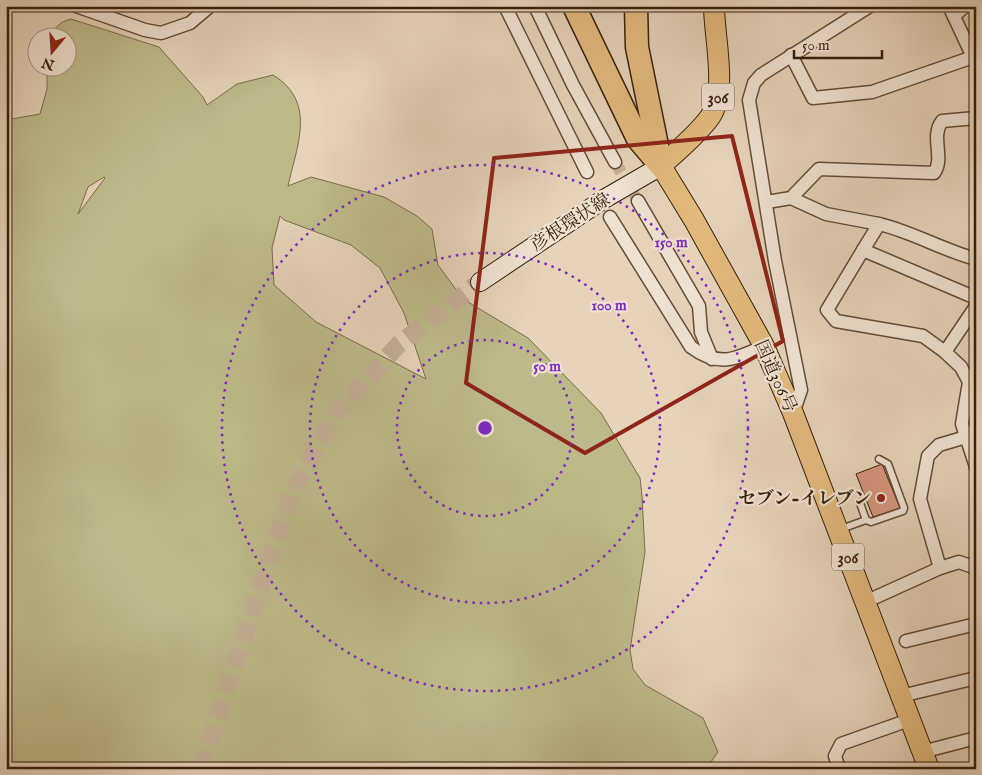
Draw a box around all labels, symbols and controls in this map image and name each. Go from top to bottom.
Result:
north arrow [28,28,78,78]
scale bar [794,28,882,60]
text: 50 m [802,36,830,55]
text: N [40,53,58,74]
road number: 306 [702,84,734,110]
street label: 彦根環状線 [527,189,615,257]
text: 150 m [654,233,688,252]
text: 100 m [591,296,627,315]
street label: 国道306号 [748,337,801,417]
text: 50 m [533,357,561,376]
centre of rings [476,419,494,437]
place label: セブン-イレブン [738,488,871,511]
marker: セブン-イレブン [875,492,887,504]
road number: 306 [832,544,864,570]

